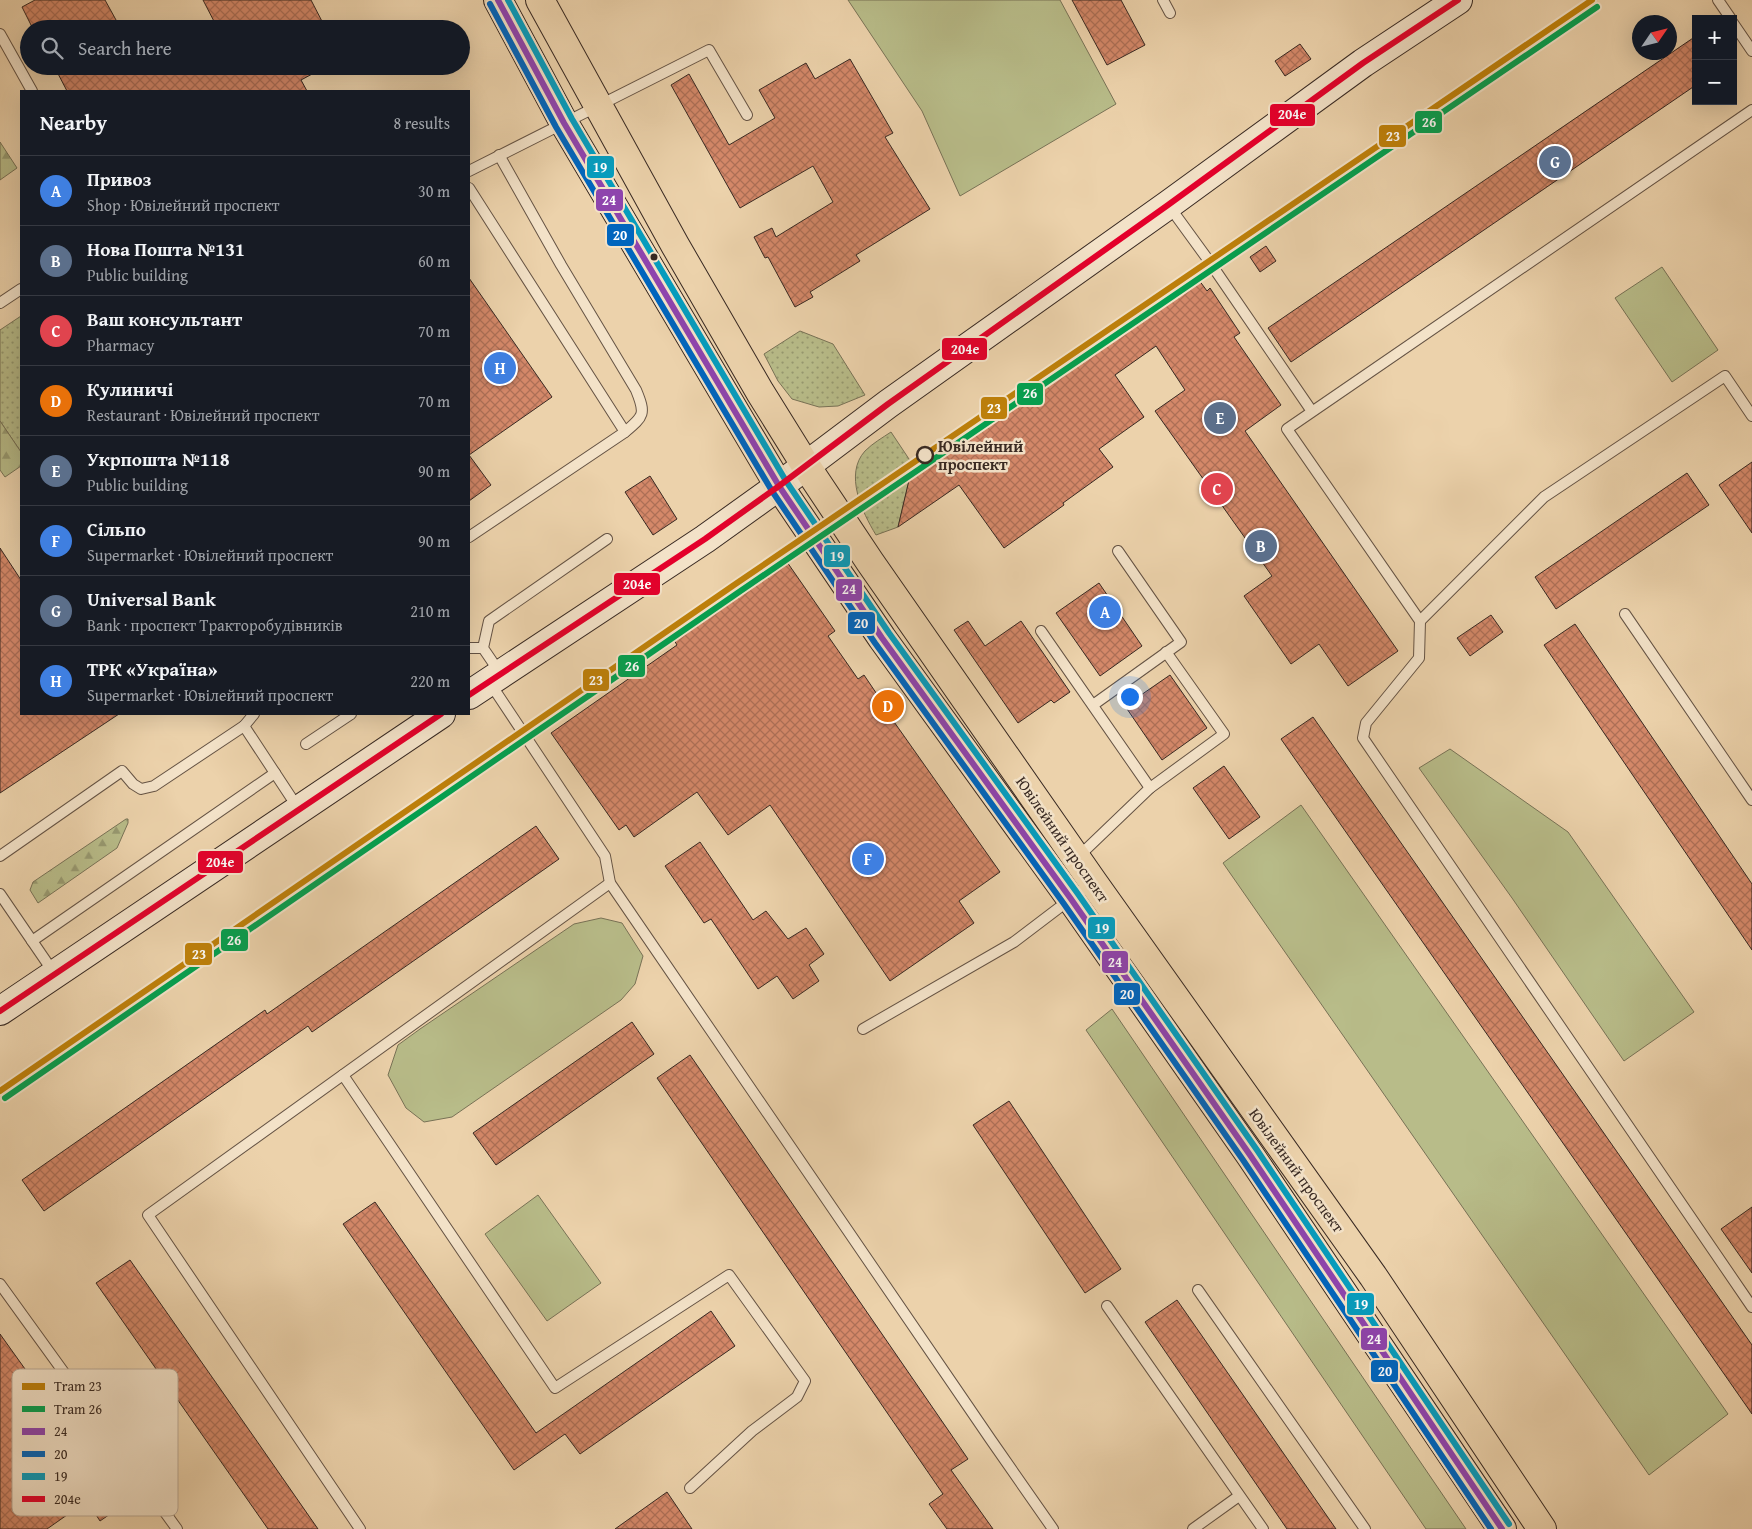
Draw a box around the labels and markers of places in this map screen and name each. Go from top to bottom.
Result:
pin: G [1539,143,1571,181]
unlabelled marker [649,252,659,262]
pin: H [484,349,516,387]
pin: E [1204,399,1236,437]
place label: Ювілейний проспект [938,434,1023,476]
marker: Ювілейний проспект [916,446,934,464]
pin: C [1201,470,1233,508]
pin: B [1245,527,1277,565]
pin: A [1089,593,1121,631]
pin: D [872,687,904,725]
pin: F [852,840,884,878]

